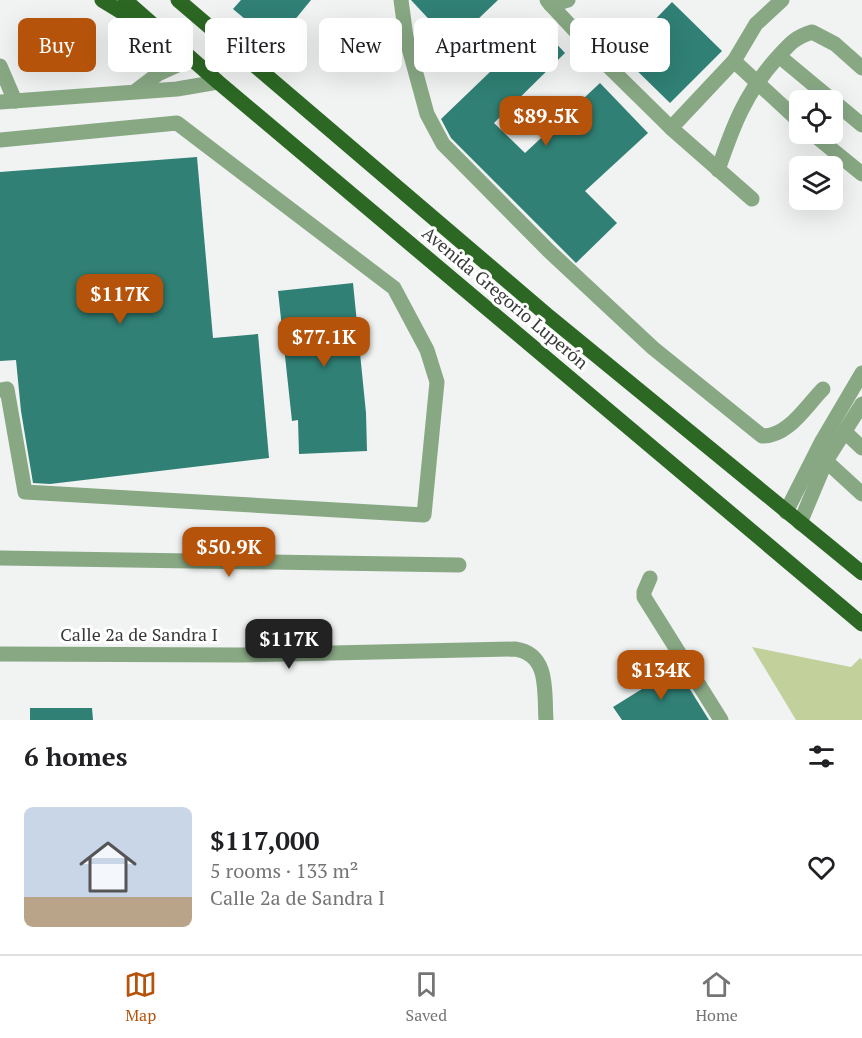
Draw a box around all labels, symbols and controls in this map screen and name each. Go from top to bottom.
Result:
chip: Buy [18,18,96,72]
chip: Rent [108,18,193,72]
chip: Filters [205,18,307,72]
chip: New [319,18,402,72]
chip: Apartment [414,18,558,72]
chip: House [570,18,670,72]
map controls [789,90,843,210]
button: locate [789,90,843,144]
pin: $89.5K [497,96,595,147]
text: $89.5K [513,102,579,129]
button: layers [789,156,843,210]
street label: Avenida Gregorio Luperón [418,221,594,374]
pin: $117K [78,274,162,325]
text: $117K [90,280,150,307]
pin: $77.1K [275,317,373,368]
text: $77.1K [292,323,356,350]
pin: $50.9K [180,527,278,578]
text: $50.9K [196,533,262,560]
pin: $117K [247,619,331,670]
street label: Calle 2a de Sandra I [60,622,218,646]
text: $117K [259,625,319,652]
pin: $134K [619,650,703,701]
text: $134K [631,656,691,683]
text: 6 homes [24,739,128,773]
icon: filters [805,740,838,773]
text: $117,000 [210,823,319,857]
icon: home [72,831,144,903]
icon: heart [805,851,838,884]
text: 5 rooms · 133 m² [210,857,358,884]
text: Calle 2a de Sandra I [210,884,385,911]
tab: Map [124,968,157,1026]
tab: Saved [406,968,447,1026]
tab: Home [695,968,738,1026]

